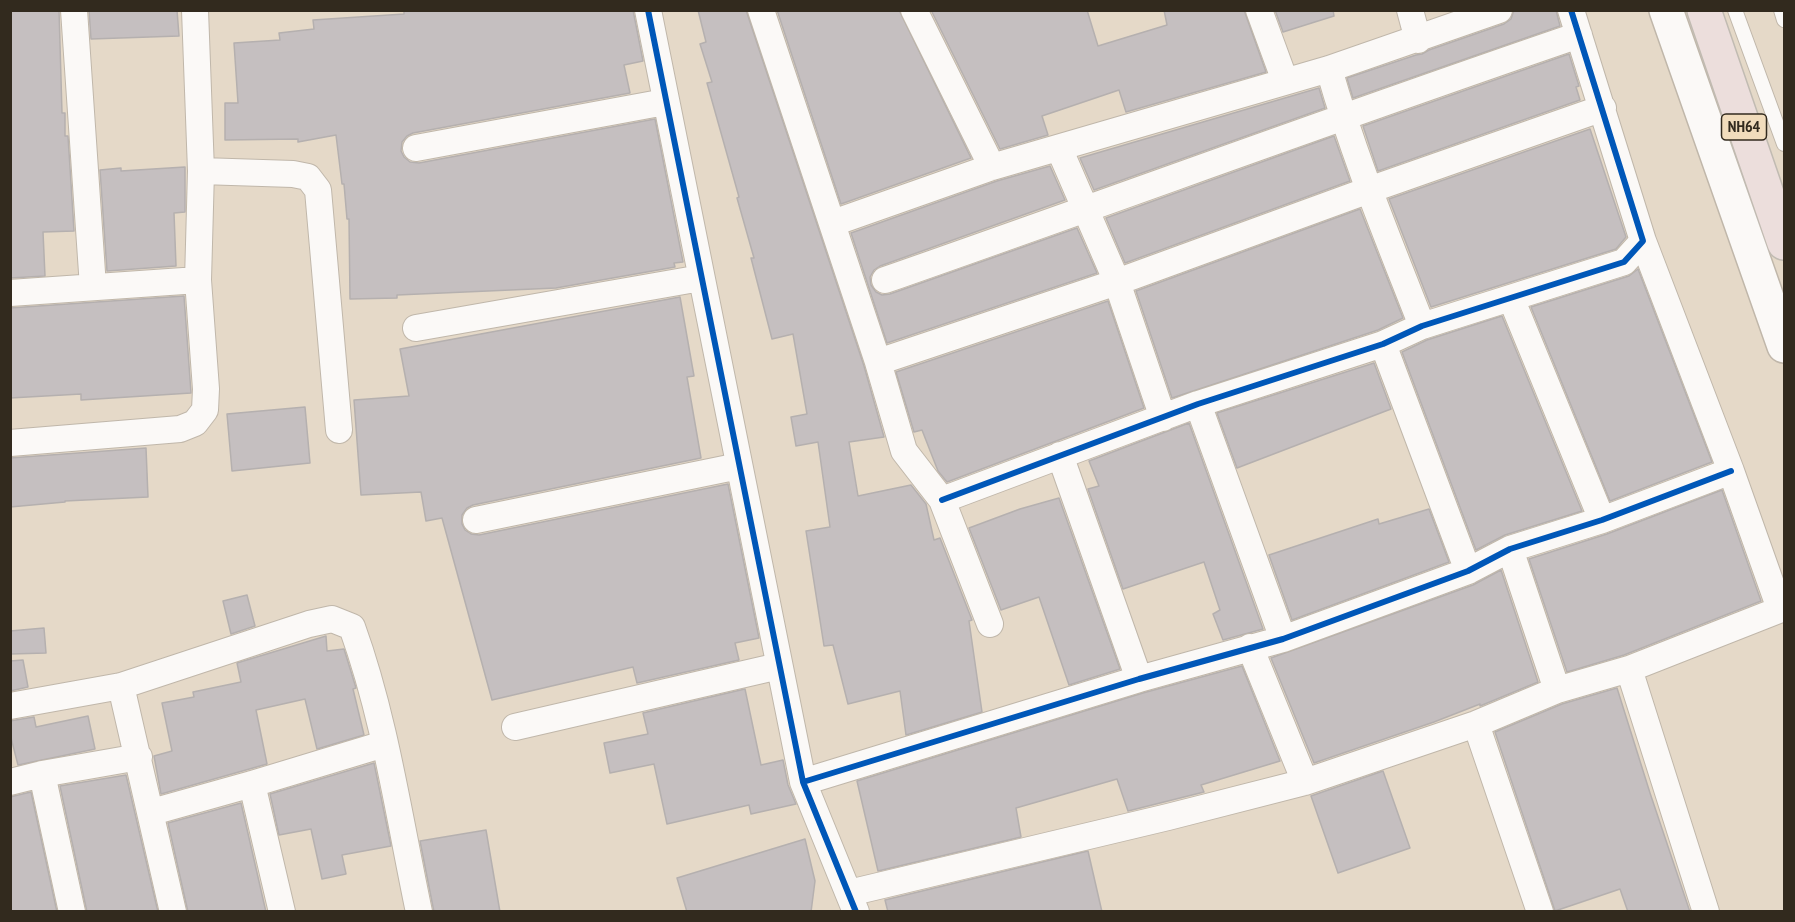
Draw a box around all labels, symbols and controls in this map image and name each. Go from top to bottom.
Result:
road number: NH64 [1722,114,1766,140]

